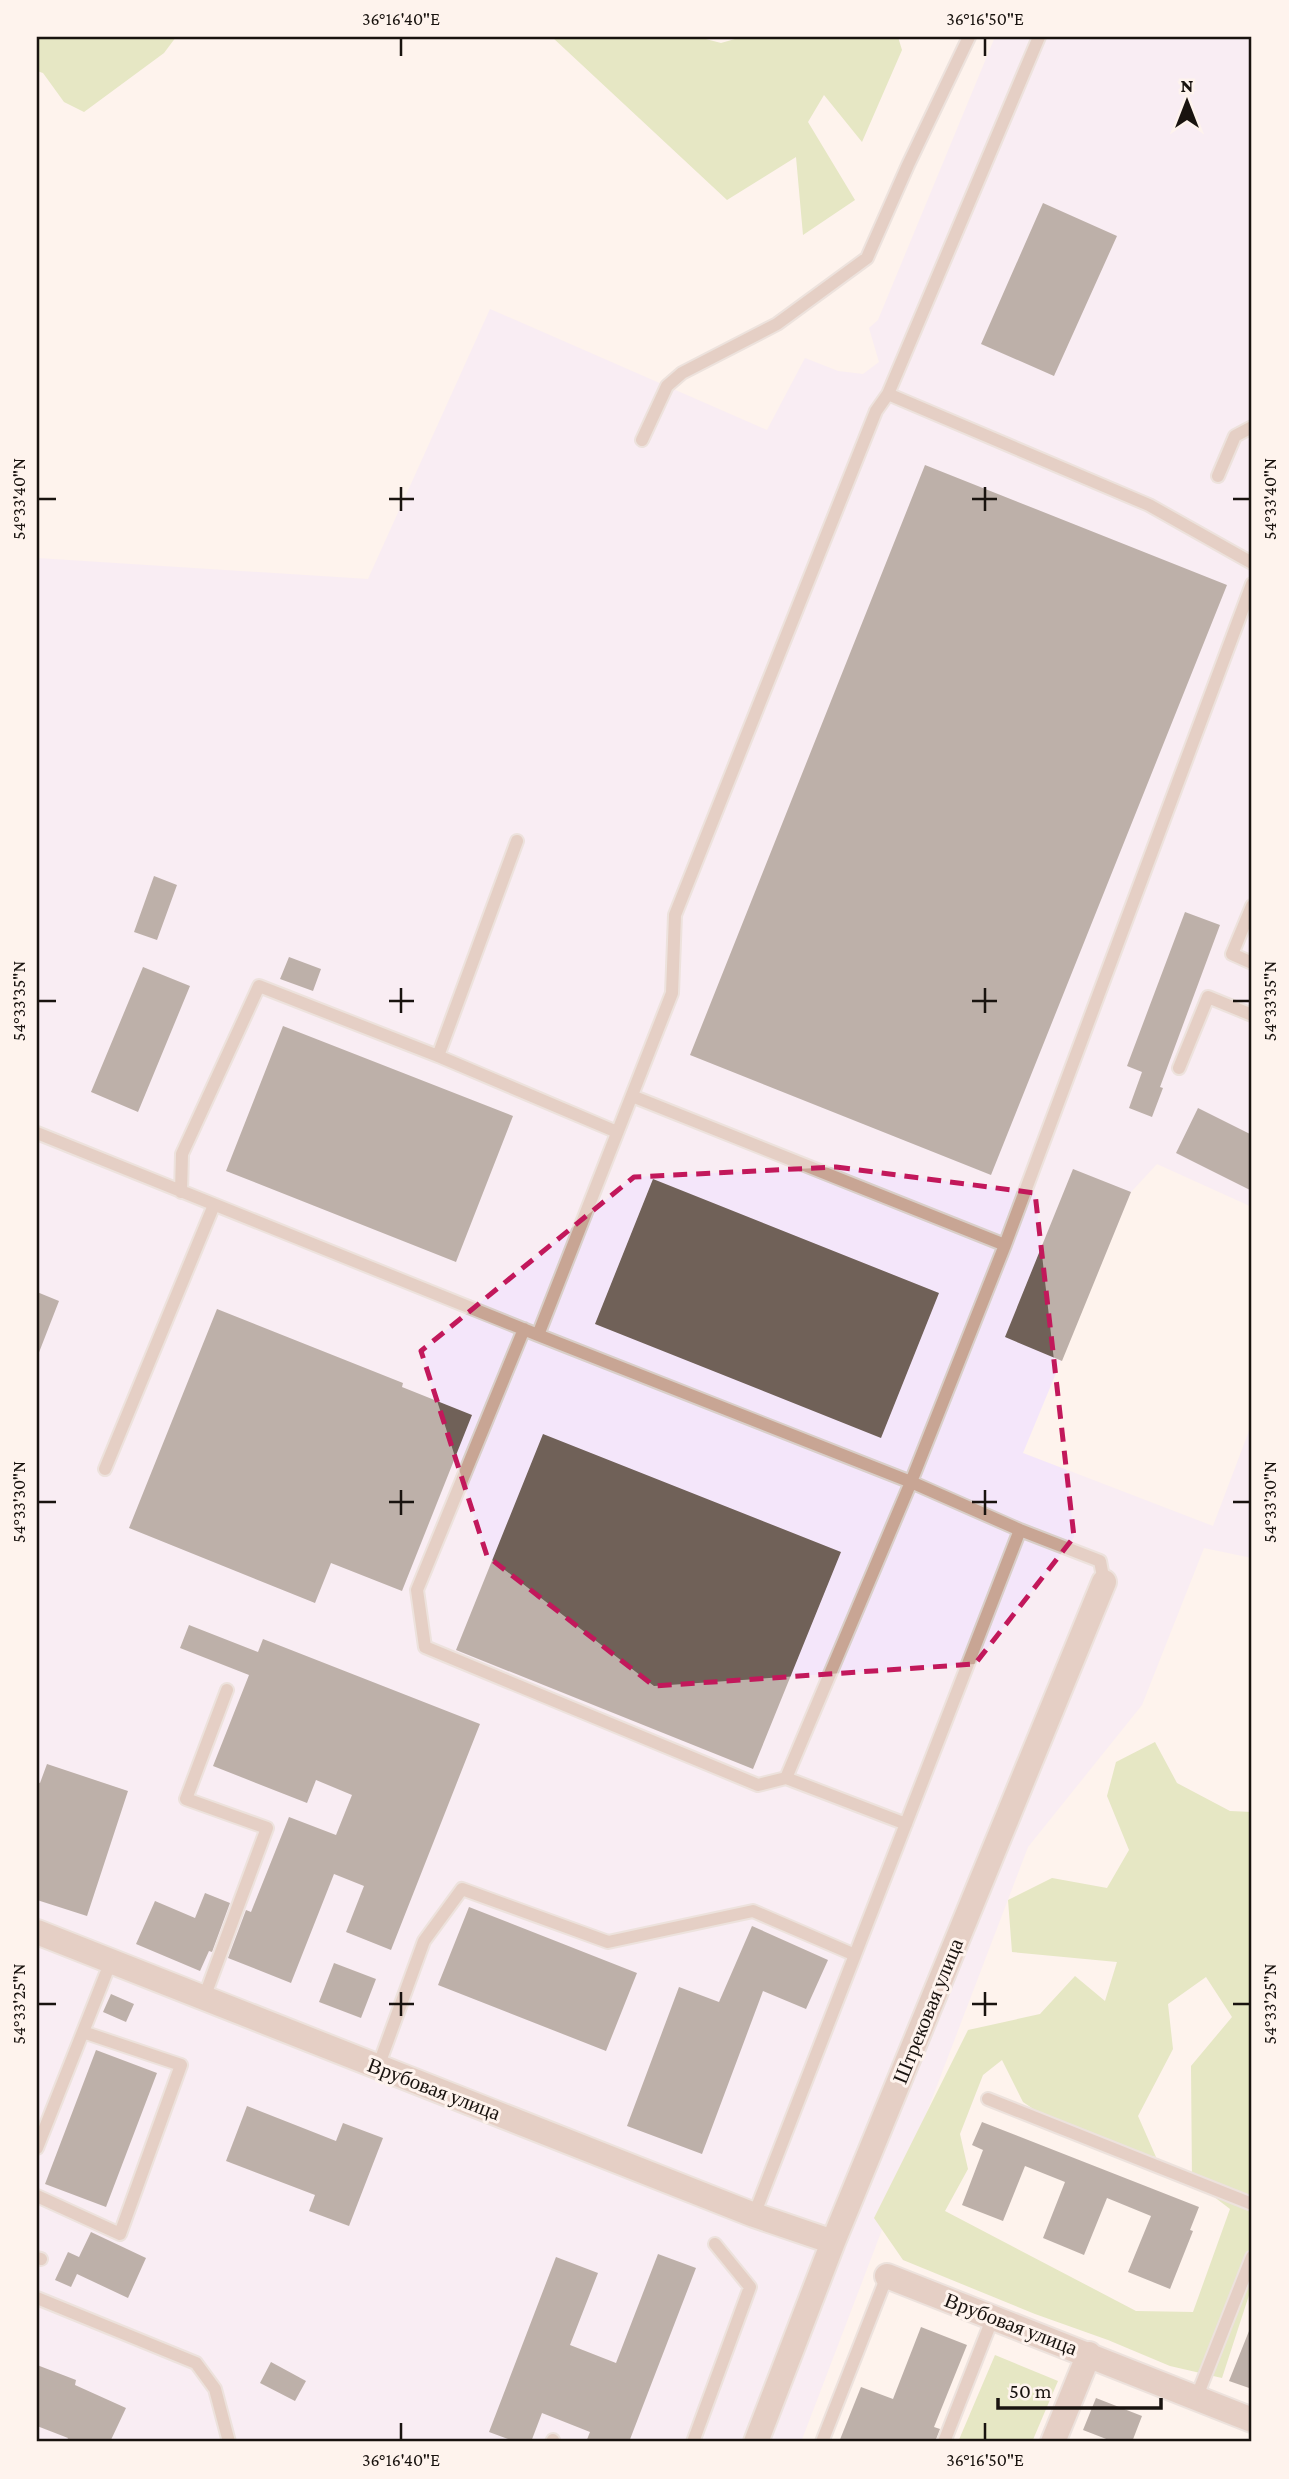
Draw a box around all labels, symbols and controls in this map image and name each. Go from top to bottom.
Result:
text: 36°16'40"E [362,9,440,29]
text: 36°16'50"E [946,9,1024,29]
north arrow [1152,66,1222,136]
text: N [1181,75,1194,96]
text: 54°33'40"N [9,458,29,540]
text: 54°33'40"N [1260,458,1280,540]
text: 54°33'35"N [9,961,29,1041]
text: 54°33'35"N [1260,961,1280,1041]
text: 54°33'30"N [9,1461,29,1543]
text: 54°33'30"N [1260,1461,1280,1543]
street label: Штрековая улица [888,1934,968,2087]
text: 54°33'25"N [9,1963,29,2044]
text: 54°33'25"N [1260,1963,1280,2044]
street label: Врубовая улица [364,2053,504,2126]
street label: Врубовая улица [941,2288,1081,2361]
scale bar [998,2367,1161,2411]
text: 50 m [1009,2379,1052,2403]
text: 36°16'40"E [362,2450,440,2470]
text: 36°16'50"E [946,2450,1024,2470]

